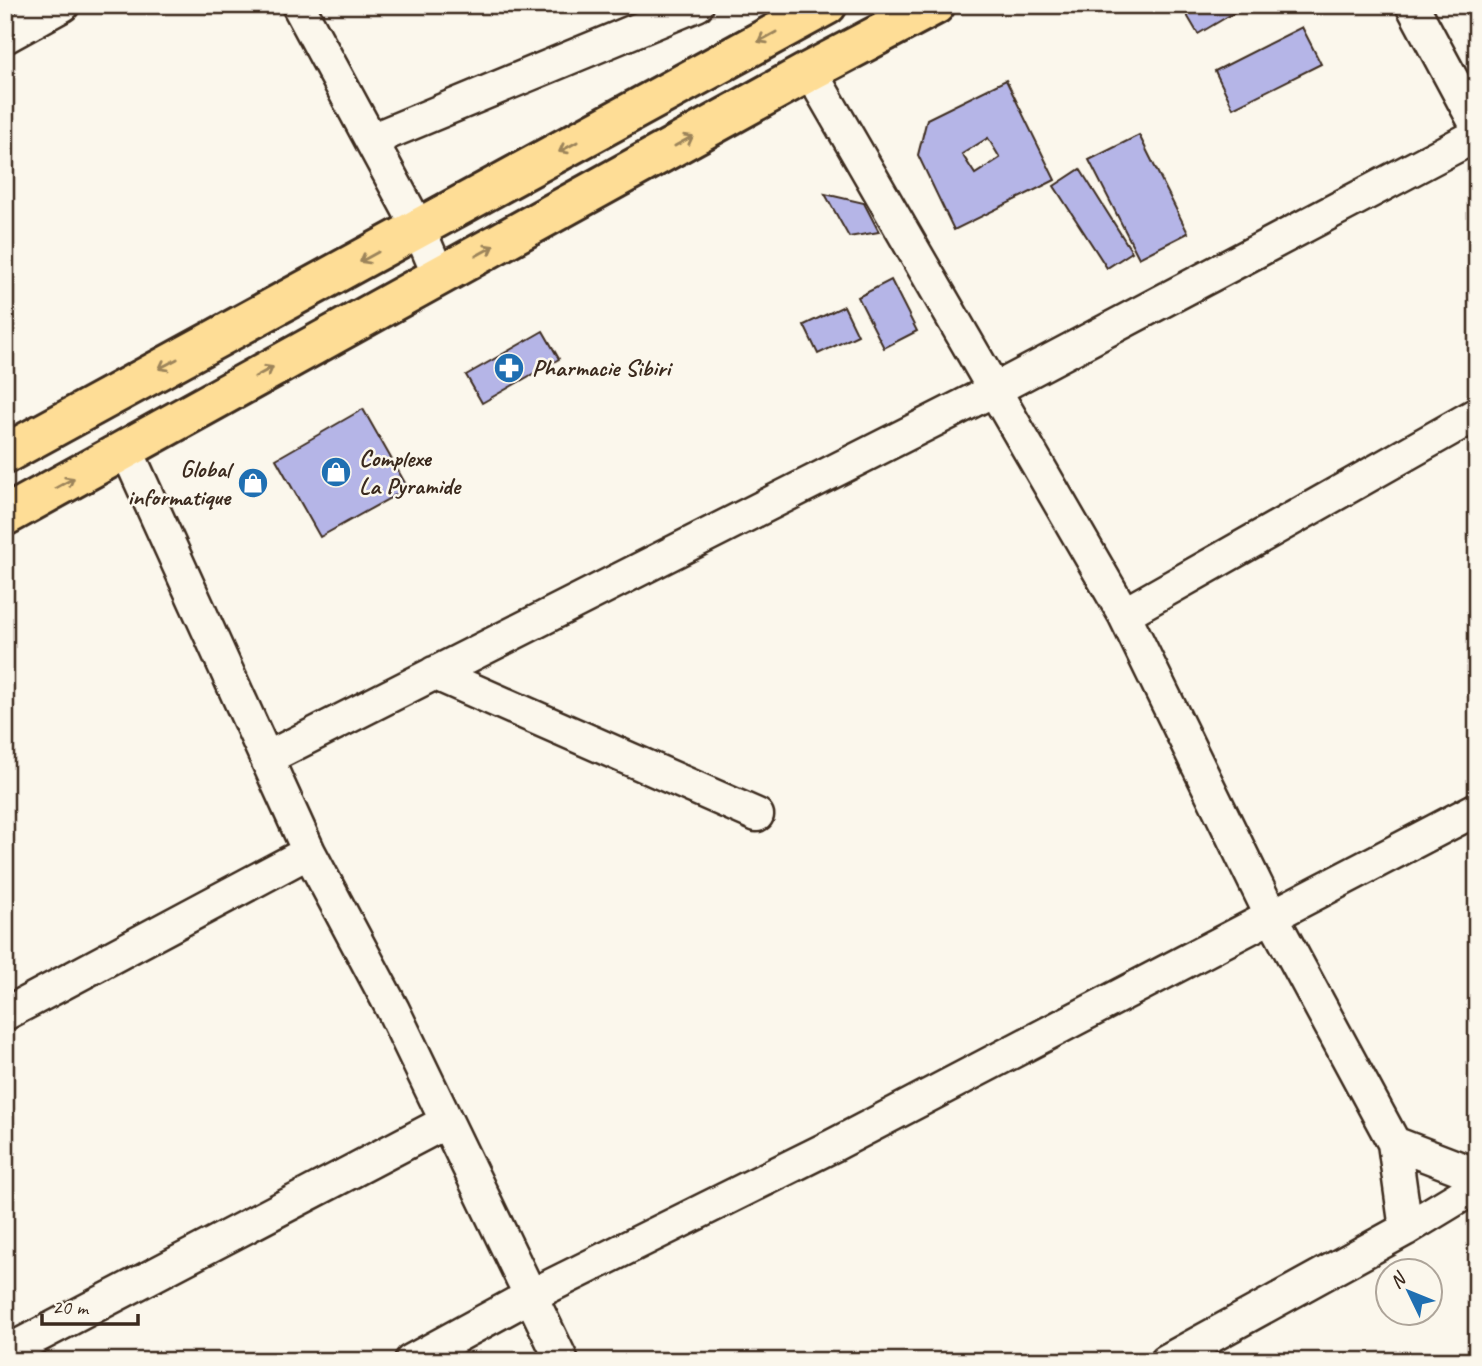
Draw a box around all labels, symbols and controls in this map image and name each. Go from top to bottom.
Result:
one-way arrow [757,31,778,44]
one-way arrow [673,134,694,147]
one-way arrow [558,141,579,154]
one-way arrow [474,244,494,258]
one-way arrow [359,250,379,264]
pharmacy icon: Pharmacie Sibiri [492,351,526,385]
place label: Pharmacie Sibiri [532,353,674,383]
one-way arrow [158,358,179,372]
one-way arrow [253,365,274,379]
place label: Complexe La Pyramide [359,443,462,501]
place label: Global informatique [127,454,235,512]
shop icon: Complexe La Pyramide [319,455,353,489]
shop icon: Global informatique [236,466,270,500]
one-way arrow [54,476,75,489]
north arrow [1374,1258,1444,1328]
text: N [1385,1266,1412,1294]
scale bar [42,1282,138,1326]
text: 20 m [52,1294,90,1320]

